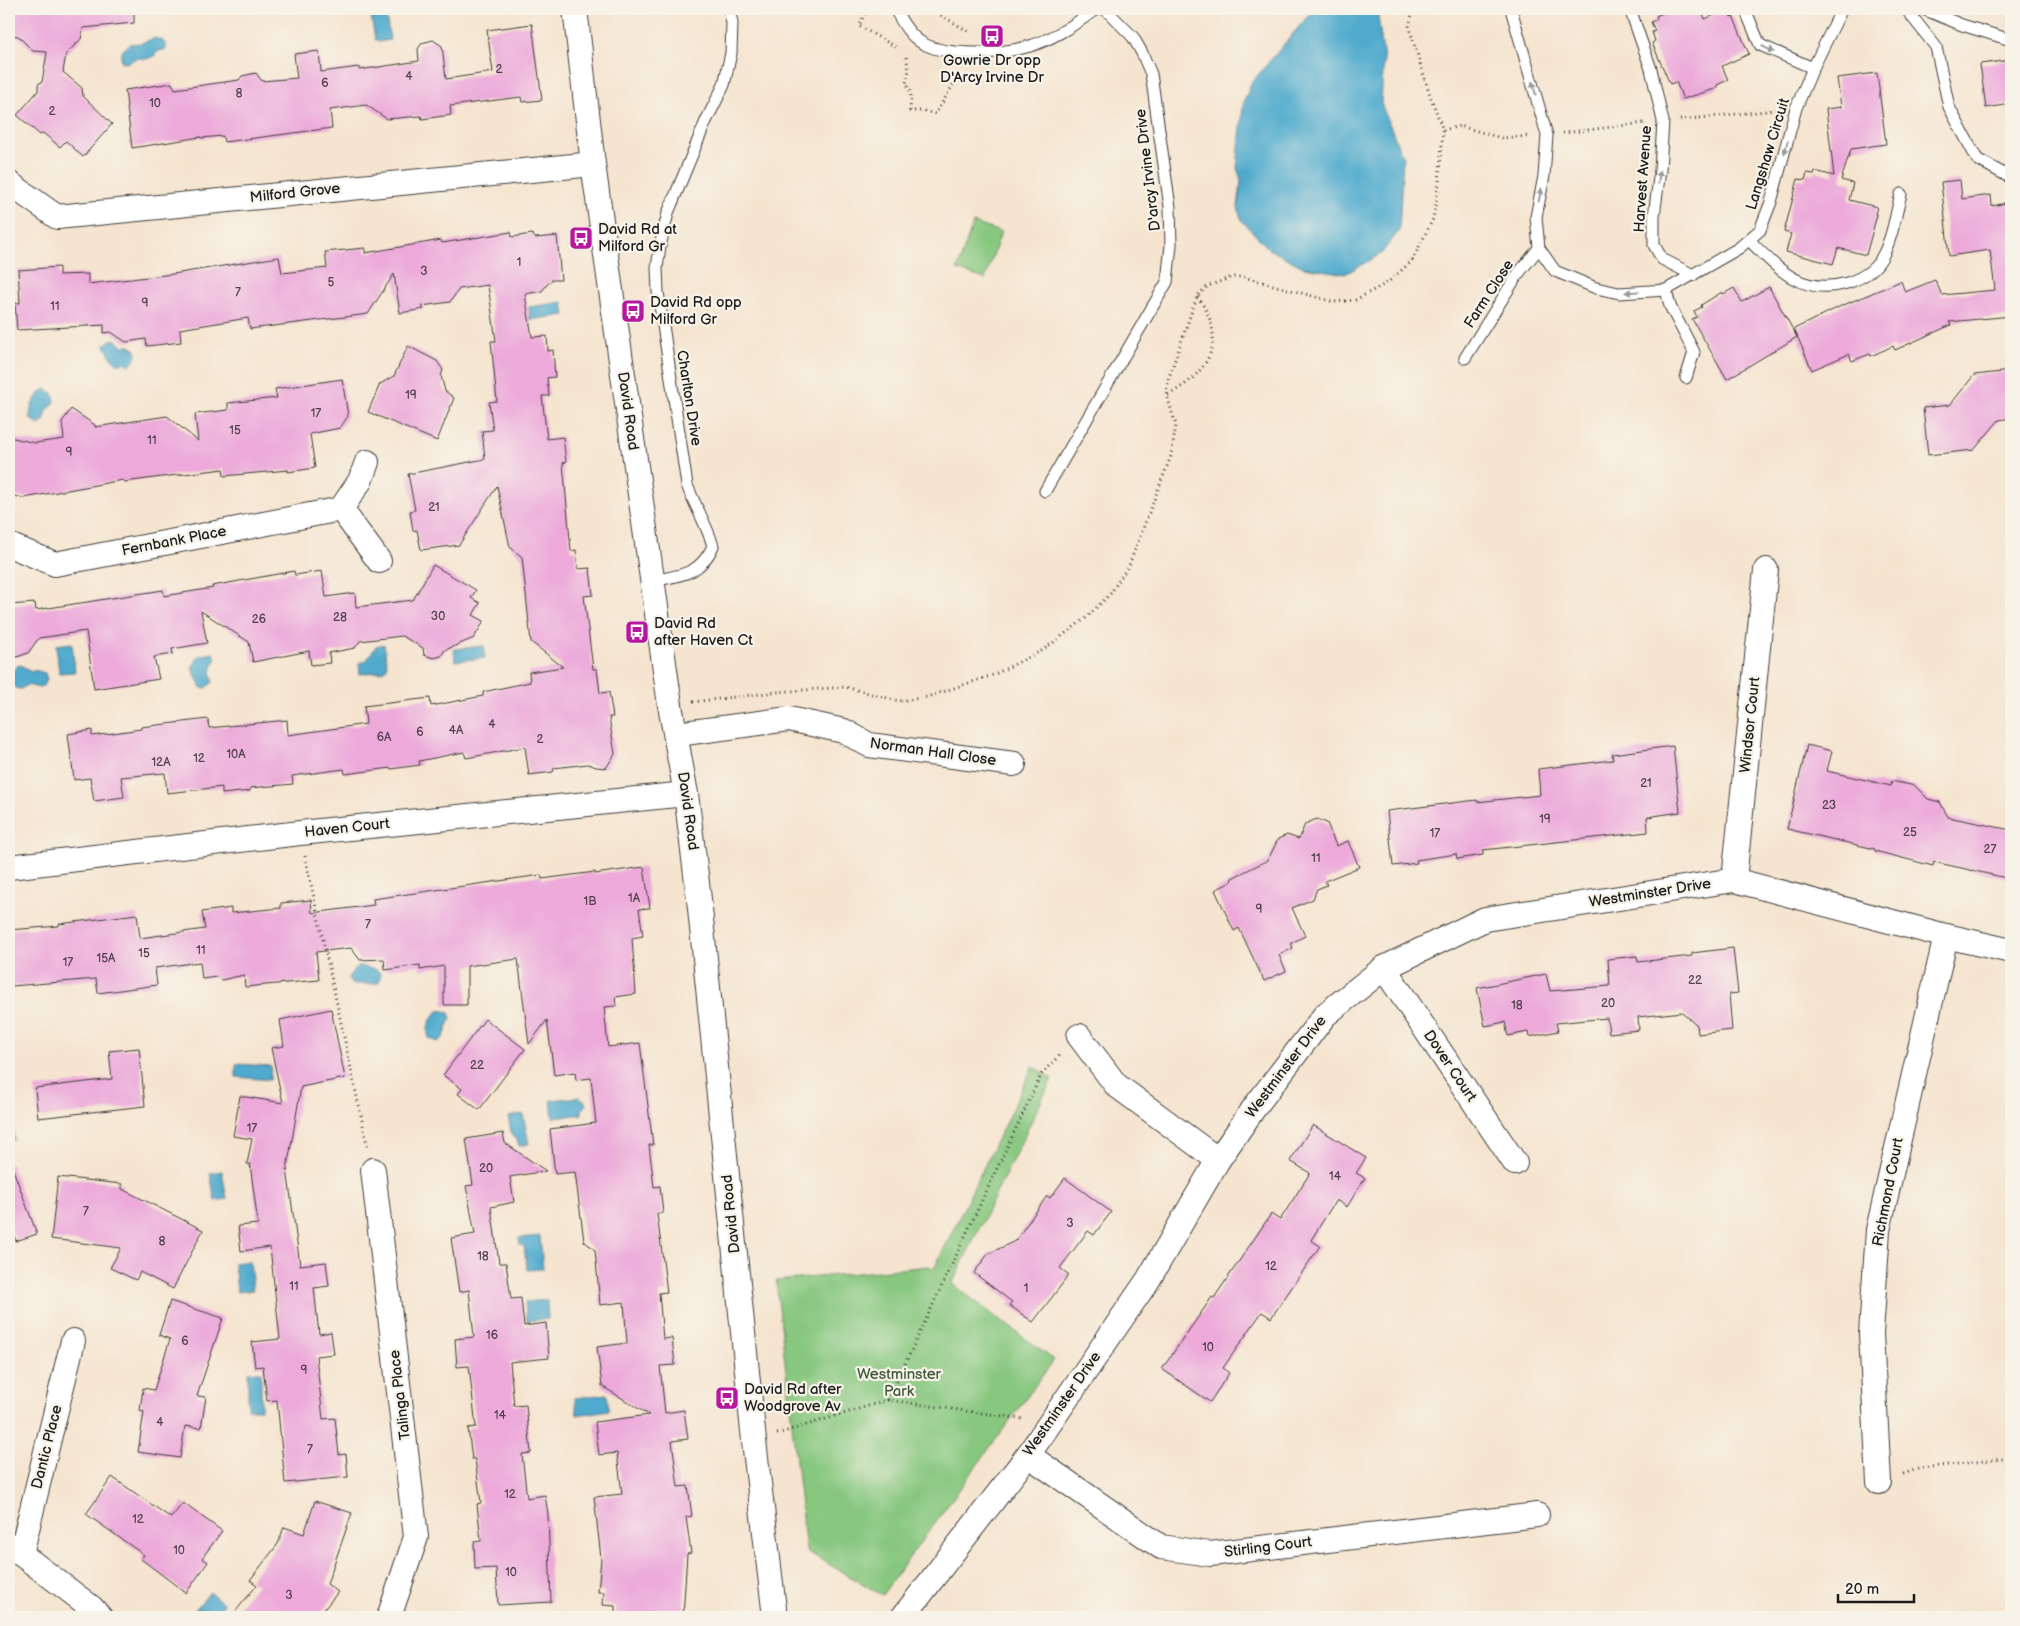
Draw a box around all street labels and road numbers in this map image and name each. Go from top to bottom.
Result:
street label: Langshaw Circuit [1742,95,1794,212]
street label: D'arcy Irvine Drive [1131,108,1165,232]
street label: Harvest Avenue [1630,125,1656,233]
street label: Milford Grove [249,179,341,207]
street label: Farm Close [1460,256,1518,332]
street label: Charlton Drive [672,349,706,447]
street label: David Road [613,371,643,451]
street label: Fernbank Place [120,522,228,560]
street label: Windsor Court [1736,676,1765,774]
street label: Norman Hall Close [869,734,998,770]
street label: David Road [673,771,703,851]
street label: Haven Court [303,814,391,842]
street label: Westminster Drive [1588,874,1712,912]
street label: Westminster Drive [1241,1012,1331,1122]
street label: Dover Court [1419,1027,1481,1106]
street label: Richmond Court [1868,1136,1908,1248]
street label: David Road [717,1174,745,1254]
street label: Westminster Drive [1019,1348,1105,1460]
street label: Talinga Place [385,1349,415,1441]
street label: Dantic Place [27,1403,67,1491]
street label: Stirling Court [1223,1532,1313,1562]

